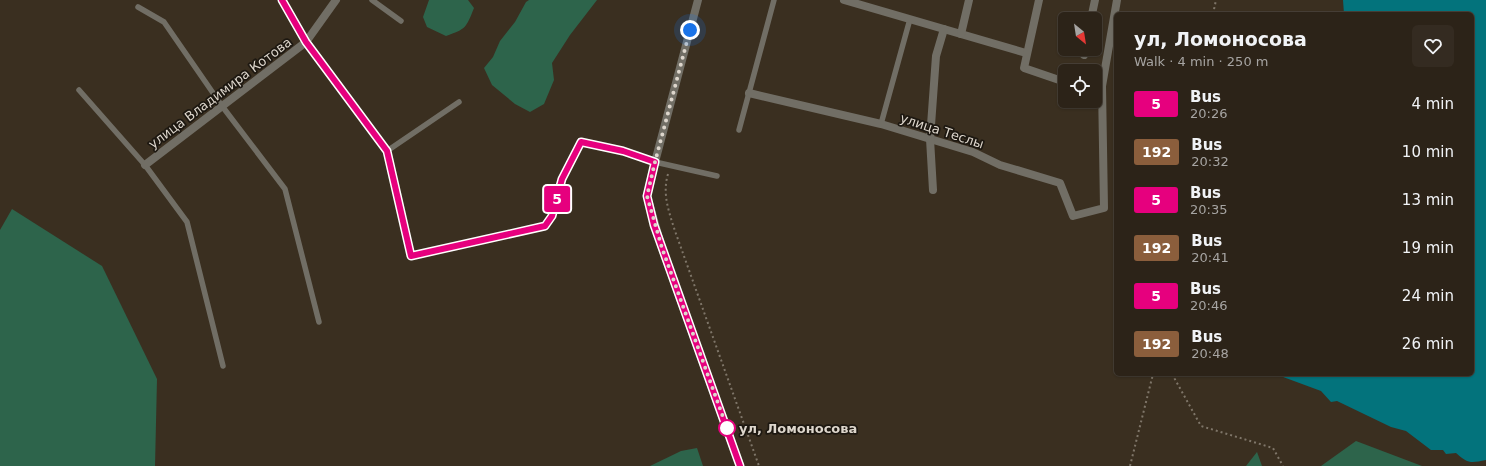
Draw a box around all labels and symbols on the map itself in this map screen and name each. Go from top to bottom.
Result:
north arrow [1058,12,1102,56]
your location [680,20,700,40]
street label: улица Владимира Котова [146,34,294,152]
street label: улица Теслы [898,110,986,152]
line badge: 5 [544,186,570,212]
marker: ул, Ломоносова [718,419,736,437]
place label: ул, Ломоносова [739,421,857,436]

